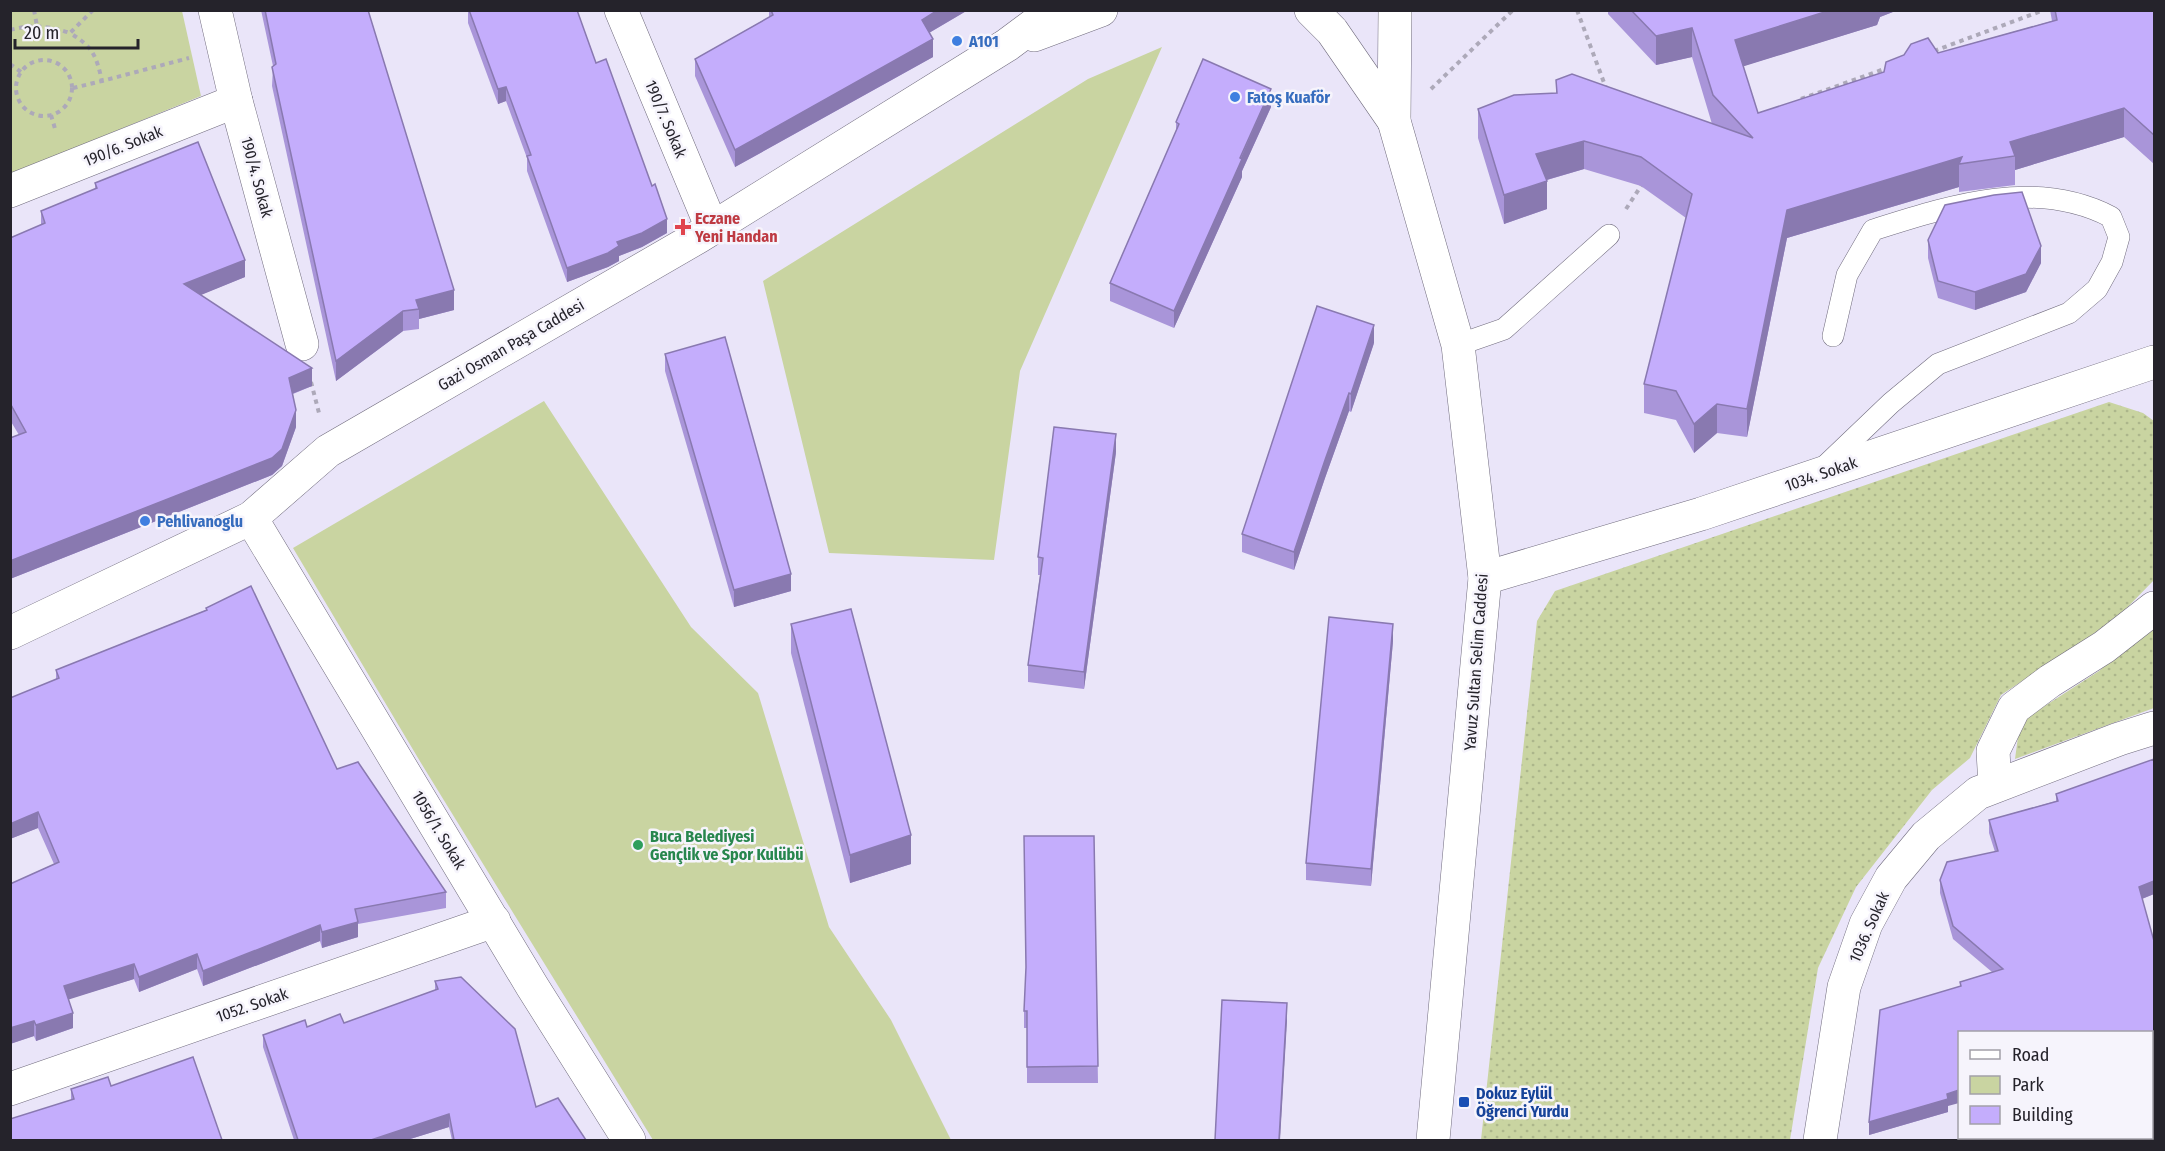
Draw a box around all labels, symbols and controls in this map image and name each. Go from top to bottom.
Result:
scale bar [15,12,138,50]
text: 20 m [24,22,59,44]
place label: A101 [968,32,999,51]
marker: A101 [950,34,964,48]
street label: 190/7. Sokak [641,77,691,161]
place label: Fatoş Kuaför [1247,88,1330,108]
marker: Fatoş Kuaför [1228,90,1242,104]
street label: 190/6. Sokak [81,121,166,170]
street label: 190/4. Sokak [237,135,277,220]
place label: Eczane Yeni Handan [694,209,778,246]
marker: Eczane Yeni Handan [676,220,690,234]
street label: Gazi Osman Paşa Caddesi [435,295,587,395]
street label: 1034. Sokak [1782,453,1860,495]
place label: Pehlivanoglu [157,512,243,531]
marker: Pehlivanoglu [138,514,152,528]
street label: Yavuz Sultan Selim Caddesi [1460,573,1492,751]
street label: 1056/1. Sokak [408,787,470,873]
place label: Buca Belediyesi Gençlik ve Spor Kulübü [650,827,804,865]
marker: Buca Belediyesi Gençlik ve Spor Kulübü [631,838,645,852]
street label: 1036. Sokak [1845,888,1893,965]
street label: 1052. Sokak [214,984,291,1026]
legend [1958,1031,2153,1139]
text: Road [2012,1044,2049,1066]
text: Park [2012,1074,2045,1096]
place label: Dokuz Eylül Öğrenci Yurdu [1476,1084,1569,1121]
marker: Dokuz Eylül Öğrenci Yurdu [1457,1095,1471,1109]
text: Building [2012,1104,2073,1126]

